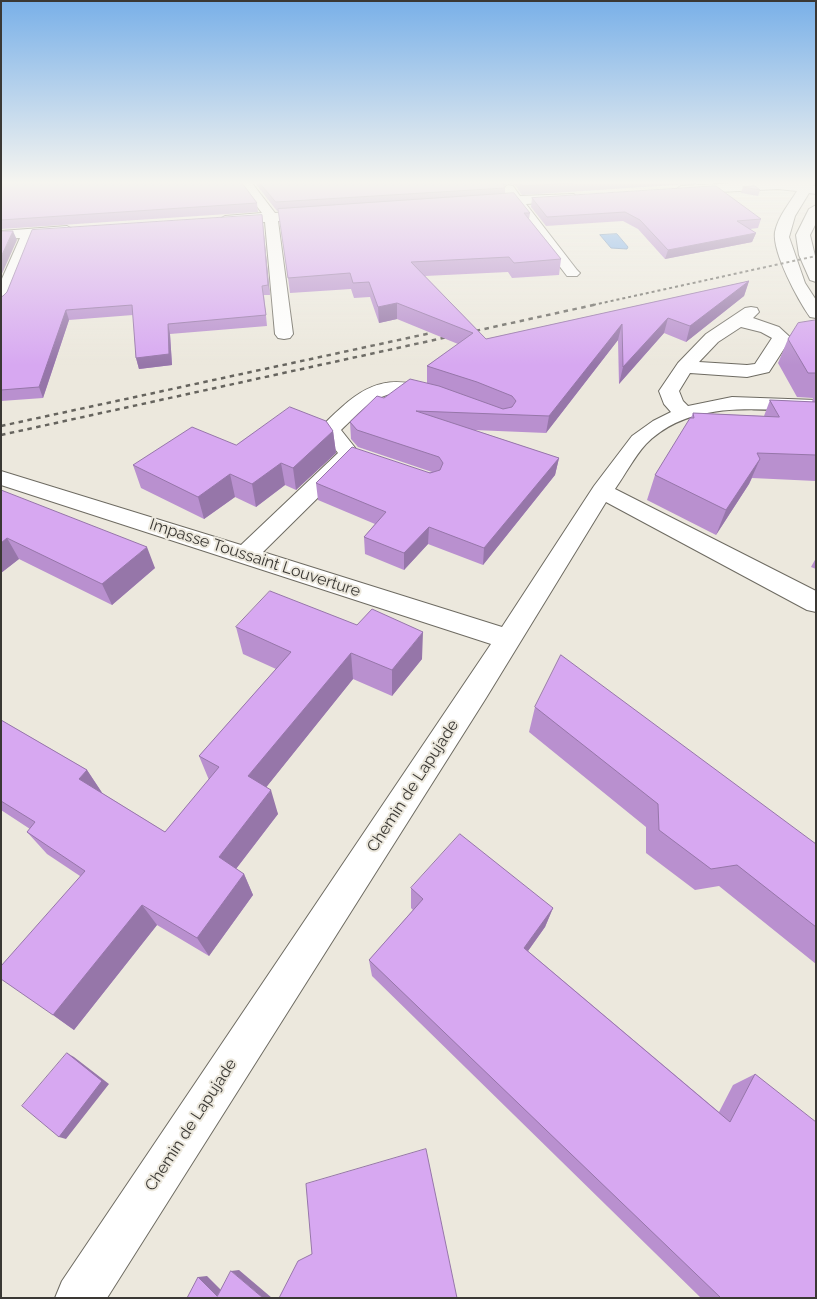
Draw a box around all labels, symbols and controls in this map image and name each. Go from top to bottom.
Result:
street label: Impasse Toussaint Louverture [147,515,363,601]
street label: Chemin de Lapujade [363,716,463,856]
street label: Chemin de Lapujade [141,1055,241,1195]

